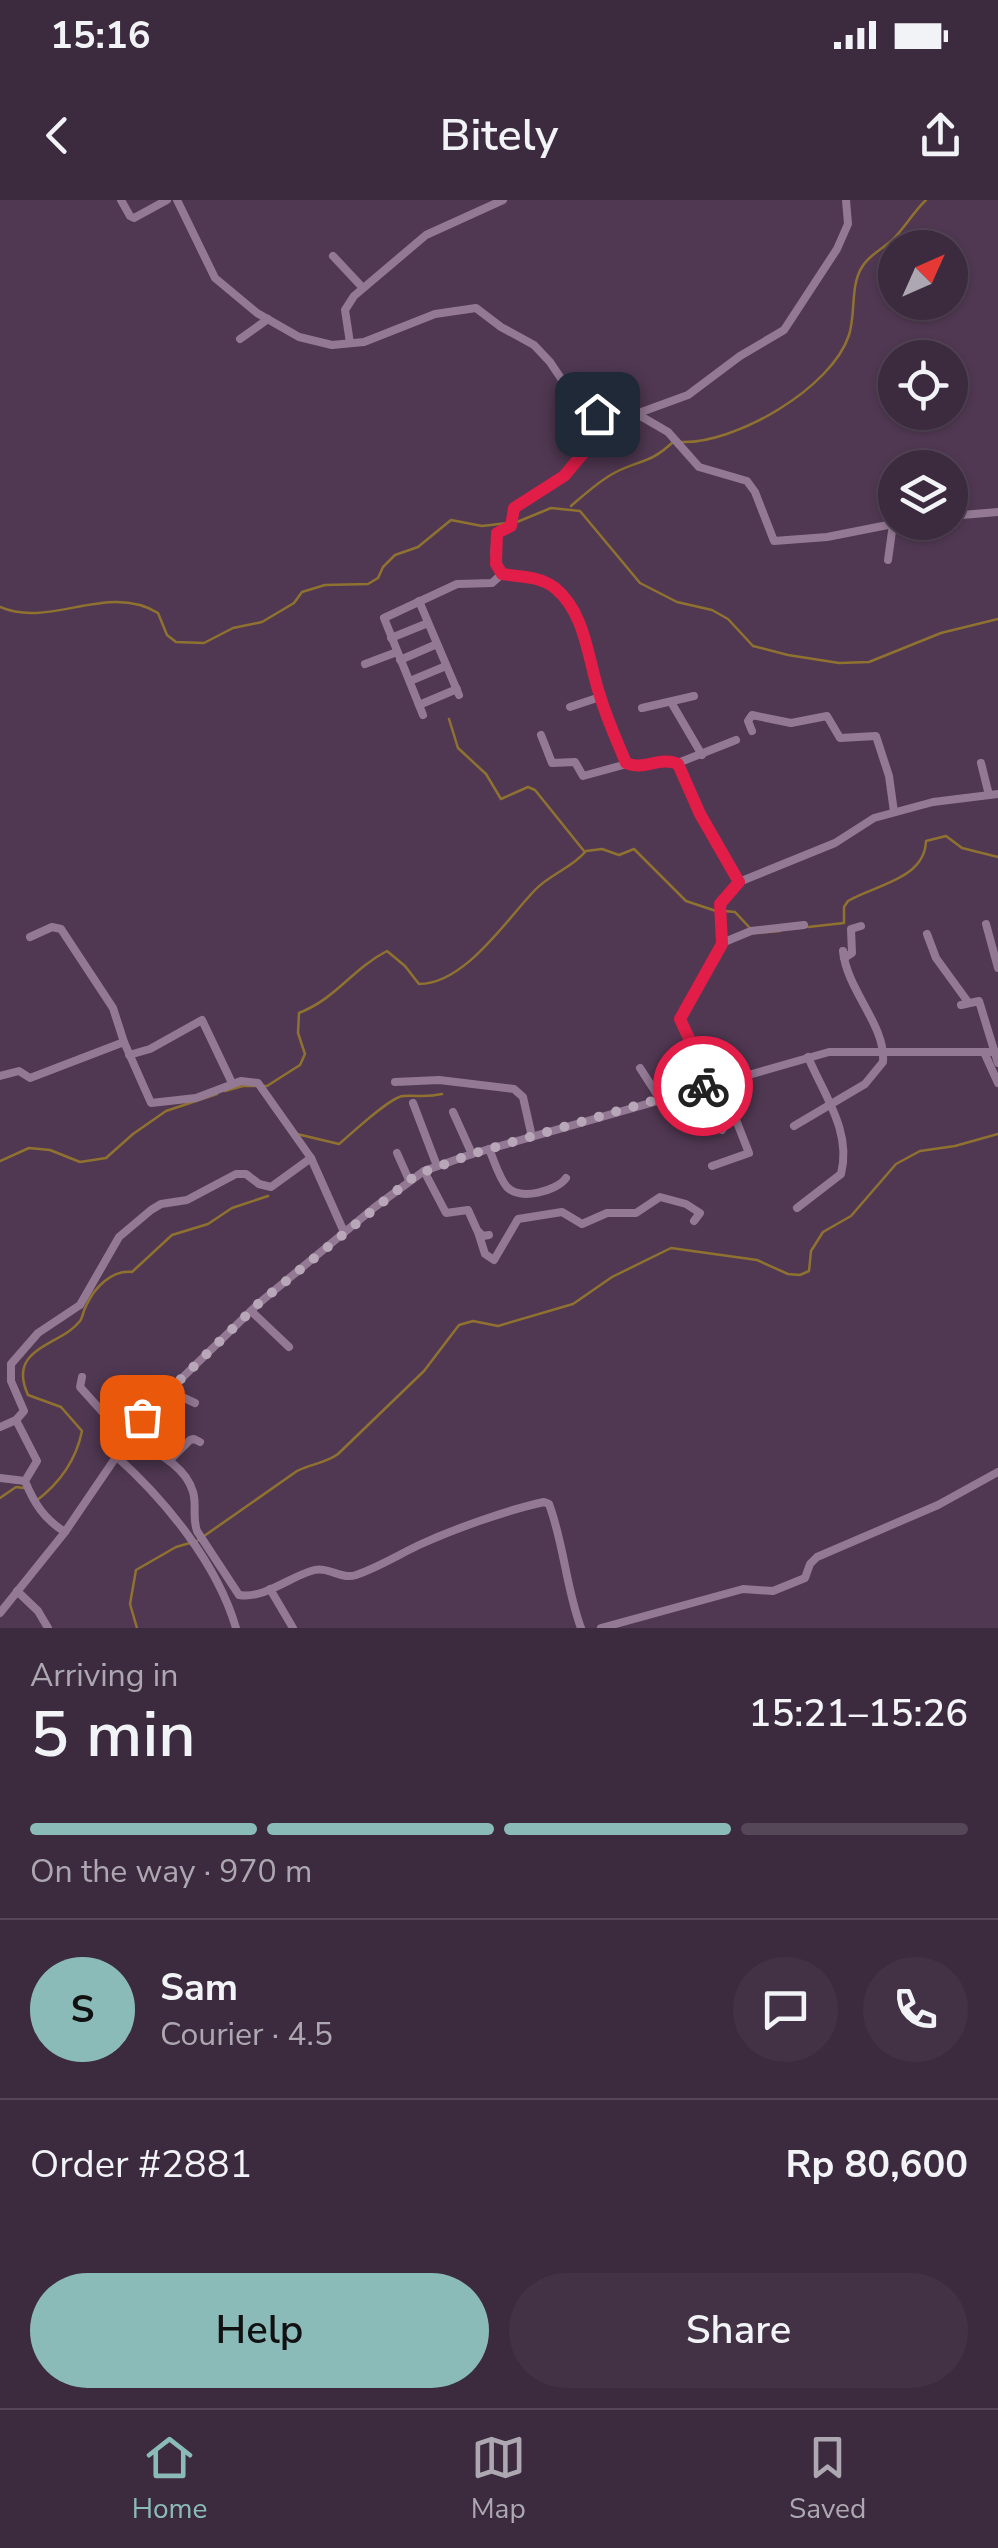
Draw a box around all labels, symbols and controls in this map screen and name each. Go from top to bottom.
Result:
text: 15:16 [50,10,151,61]
text: Bitely [440,105,558,166]
icon: back [30,108,85,163]
icon: share [913,108,968,163]
north arrow [878,230,968,320]
map controls [878,230,968,540]
button: locate [878,340,968,430]
pin [555,372,640,457]
icon: home [570,387,625,442]
button: layers [878,450,968,540]
courier [653,1036,753,1136]
icon: bike [676,1059,731,1114]
pin [100,1375,185,1460]
icon: bag [115,1390,170,1445]
text: Arriving in [30,1654,178,1697]
text: 15:21–15:26 [749,1688,968,1739]
text: 5 min [30,1690,196,1779]
text: On the way · 970 m [30,1850,312,1893]
button: chat [733,1957,838,2062]
button: phone [863,1957,968,2062]
text: Sam [160,1962,238,2013]
text: S [71,1984,94,2035]
text: Courier · 4.5 [160,2013,333,2056]
text: Order #2881 [30,2139,252,2190]
text: Rp 80,600 [785,2139,968,2190]
button: Help [30,2273,489,2388]
button: Share [509,2273,968,2388]
tab: Home [132,2430,207,2528]
tab: Map [471,2430,526,2528]
tab: Saved [789,2430,866,2528]

